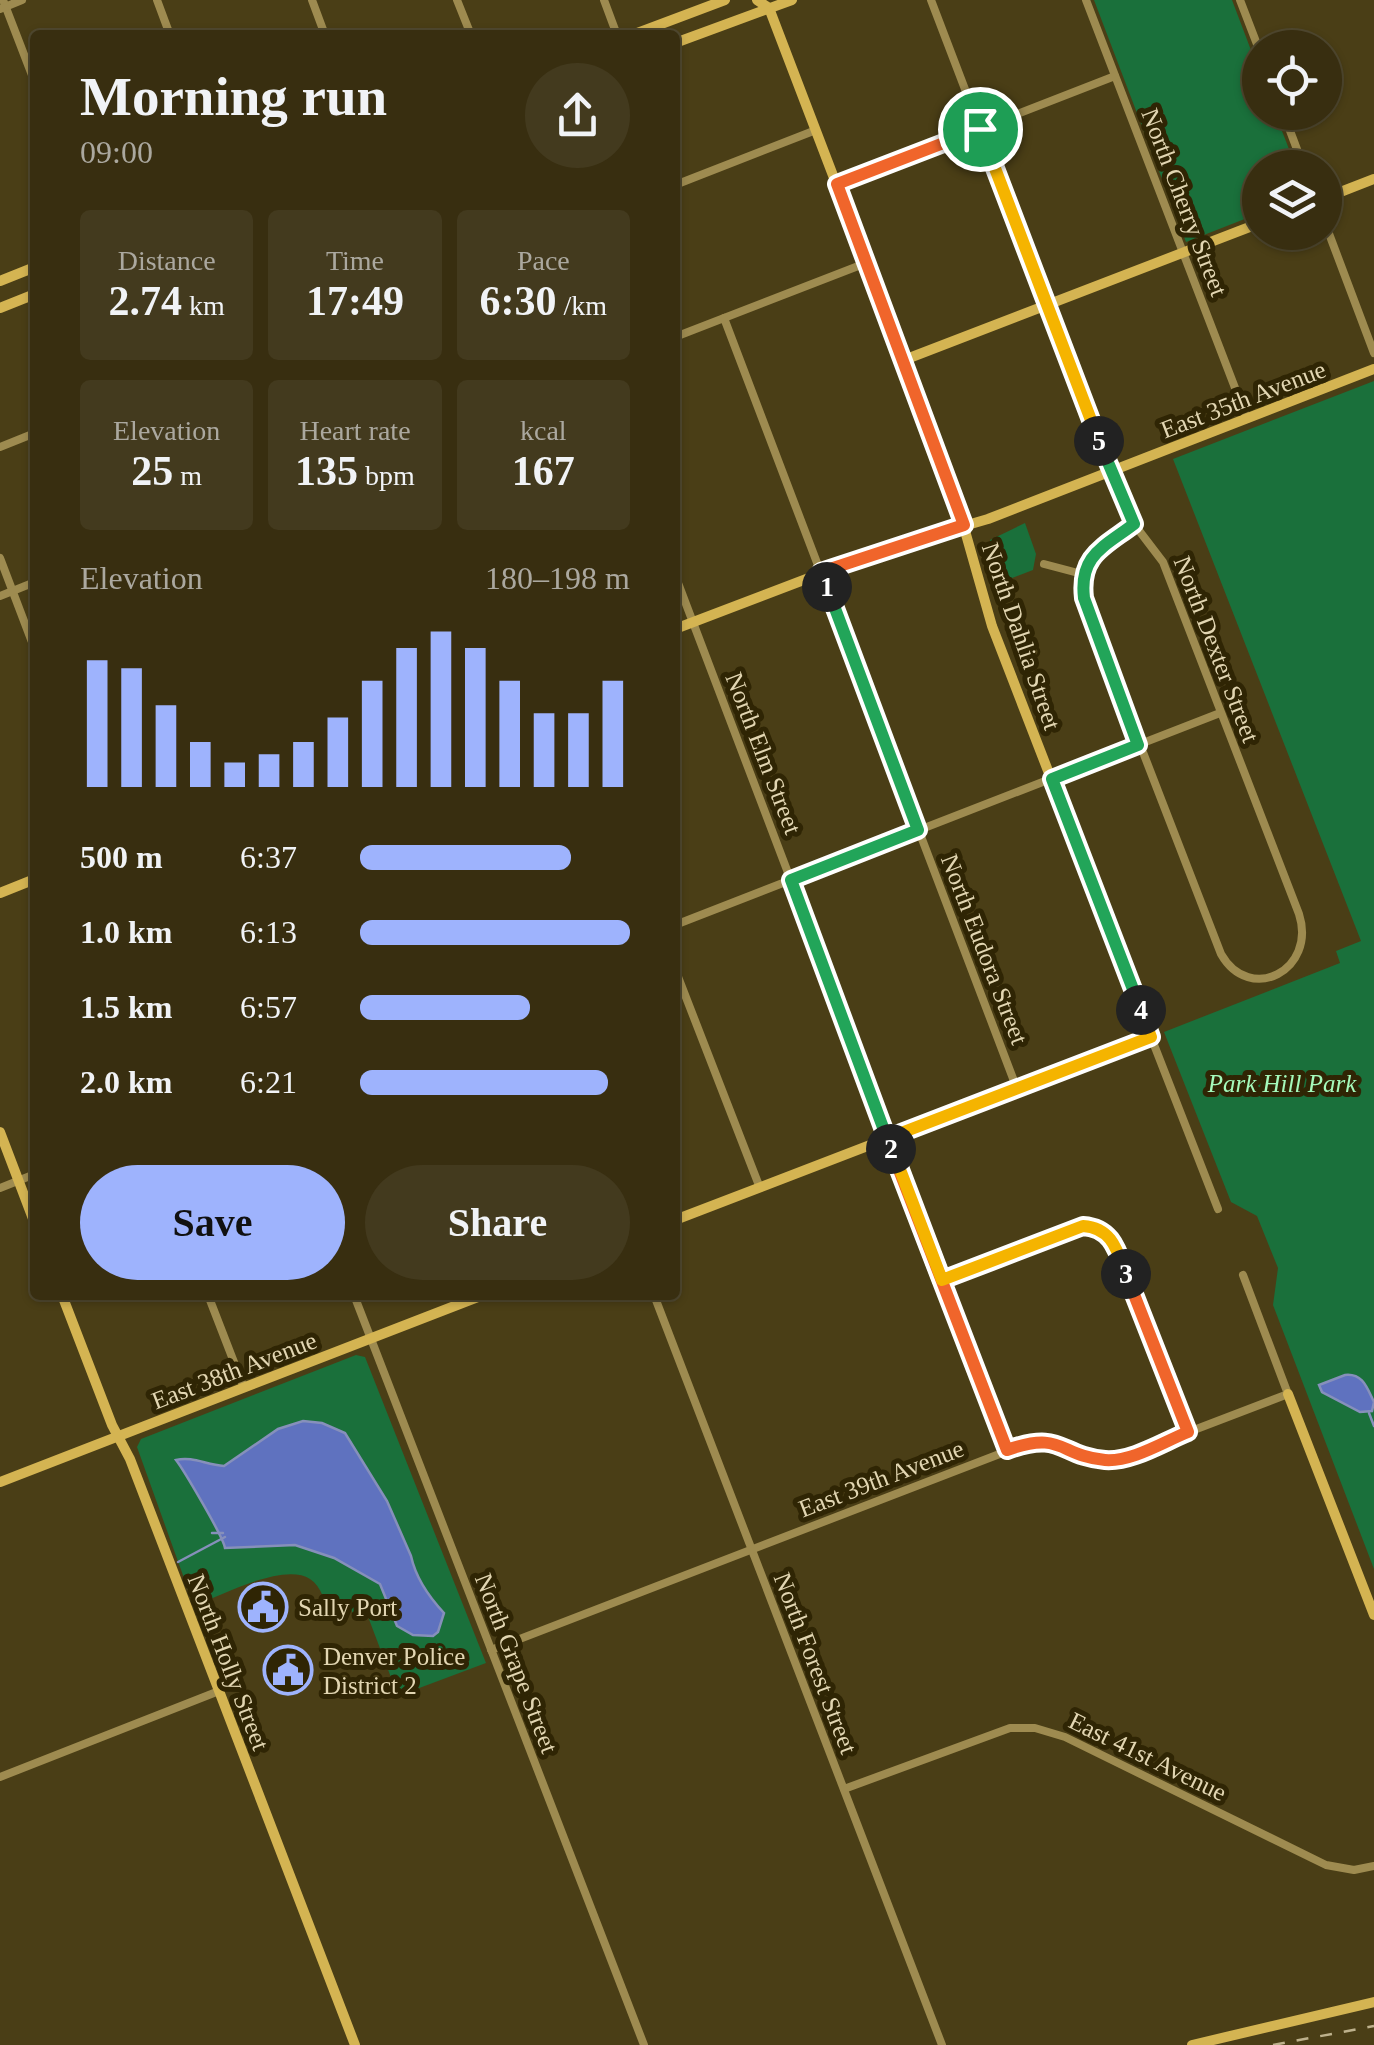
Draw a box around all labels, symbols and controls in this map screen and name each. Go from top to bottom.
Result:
map controls [1242,30,1342,250]
button: locate [1242,30,1342,130]
button: share [525,63,630,168]
text: Morning run [80,66,387,127]
pin [938,87,1023,172]
icon: arrive [953,102,1008,157]
street label: North Cherry Street [1136,105,1233,300]
text: 09:00 [80,134,153,170]
button: layers [1242,150,1342,250]
text: Distance [118,245,216,276]
text: Time [326,245,384,276]
text: Pace [517,245,570,276]
text: 2.74 [109,278,182,324]
text: 17:49 [306,278,404,324]
text: 6:30 [480,278,557,324]
text: km [182,290,225,321]
text: /km [557,290,607,321]
street label: East 35th Avenue [1157,356,1329,443]
text: Elevation [113,415,220,446]
text: Heart rate [299,415,411,446]
text: kcal [520,415,567,446]
pin: 5 [1074,416,1124,466]
text: 5 [1092,425,1106,456]
text: 25 [131,448,173,494]
text: 135 [295,448,358,494]
text: 167 [512,448,575,494]
text: m [173,460,202,491]
text: bpm [358,460,415,491]
street label: North Dahlia Street [977,539,1066,733]
street label: North Dexter Street [1169,552,1264,746]
text: Elevation [80,560,203,596]
text: 180–198 m [485,560,630,596]
pin: 1 [802,562,852,612]
text: 1 [820,571,834,602]
street label: North Elm Street [720,669,807,838]
text: 500 m [80,839,163,875]
text: 6:37 [240,839,297,875]
street label: North Eudora Street [936,850,1033,1048]
text: 1.0 km [80,914,172,950]
text: 6:13 [240,914,297,950]
pin: 4 [1116,985,1166,1035]
text: 1.5 km [80,989,172,1025]
text: 6:57 [240,989,297,1025]
text: 4 [1134,994,1148,1025]
text: 2.0 km [80,1064,172,1100]
text: 6:21 [240,1064,297,1100]
park label: Park Hill Park [1207,1070,1357,1097]
pin: 2 [866,1124,916,1174]
text: 2 [884,1133,898,1164]
button: Save [80,1165,345,1280]
button: Share [365,1165,630,1280]
pin: 3 [1101,1249,1151,1299]
text: 3 [1119,1258,1133,1289]
street label: East 38th Avenue [148,1327,320,1414]
street label: East 39th Avenue [795,1435,967,1522]
street label: North Forest Street [769,1569,862,1758]
street label: North Holly Street [183,1570,274,1754]
street label: North Grape Street [470,1570,563,1757]
public building icon: Sally Port [237,1581,289,1633]
place label: Sally Port [298,1594,397,1621]
place label: Denver Police District 2 [323,1643,465,1699]
public building icon: Denver Police District 2 [262,1644,314,1696]
street label: East 41st Avenue [1065,1707,1231,1806]

